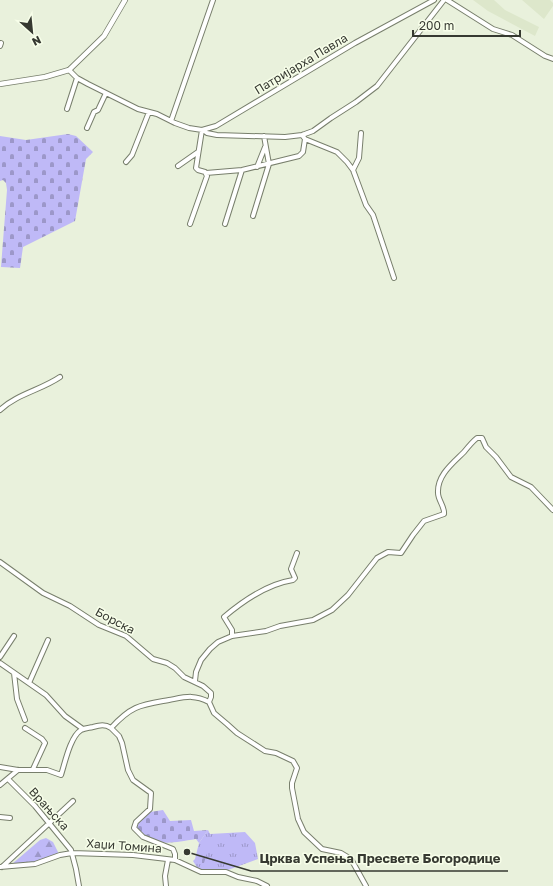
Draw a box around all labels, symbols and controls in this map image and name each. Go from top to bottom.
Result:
north arrow [12,12,52,52]
scale bar [413,12,520,38]
text: 200 m [419,18,454,33]
street label: Патријарха Павла [251,30,350,97]
text: N [30,34,43,49]
street label: Борска [93,604,138,637]
street label: Врањска [26,784,73,833]
street label: Хаџи Томина [86,835,162,856]
callout: Црква Успења Пресвете Богородице [251,846,508,871]
text: Црква Успења Пресвете Богородице [260,850,501,866]

